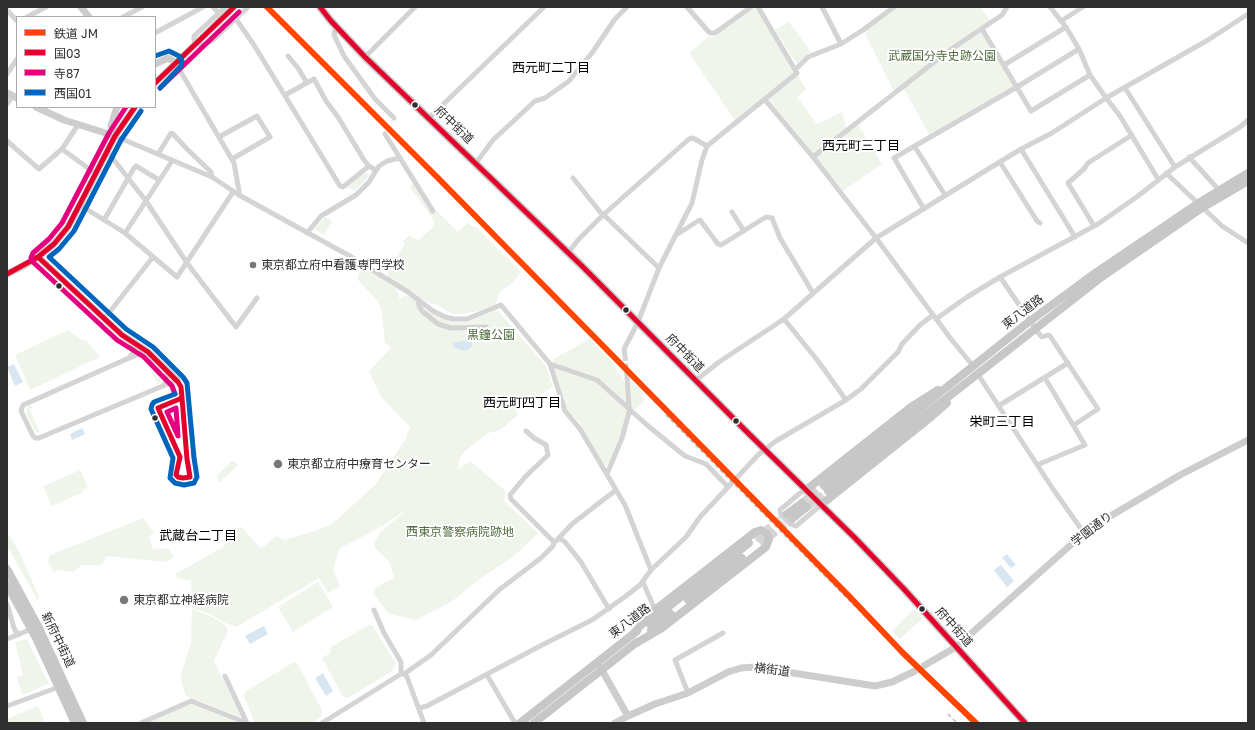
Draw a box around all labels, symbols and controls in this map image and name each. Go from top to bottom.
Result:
legend [16,16,156,108]
text: 鉄道 JM [54,26,98,41]
text: 国03 [54,46,80,61]
park label: 武蔵国分寺史跡公園 [888,49,996,63]
district label: 西元町二丁目 [512,60,590,76]
text: 寺87 [54,66,80,81]
text: 西国01 [54,86,91,101]
unlabelled marker [410,100,420,110]
street label: 府中街道 [432,103,476,147]
district label: 西元町三丁目 [822,138,900,154]
place label: 東京都立府中看護専門学校 [261,258,405,272]
marker: 東京都立府中看護専門学校 [248,260,258,270]
unlabelled marker [54,281,64,291]
street label: 東八道路 [999,292,1047,332]
unlabelled marker [621,305,631,315]
park label: 黒鐘公園 [467,328,515,342]
street label: 府中街道 [663,331,707,375]
district label: 西元町四丁目 [483,395,561,411]
unlabelled marker [150,413,160,423]
district label: 栄町三丁目 [970,414,1034,430]
unlabelled marker [731,416,741,426]
place label: 東京都立府中療育センター [287,457,431,471]
marker: 東京都立府中療育センター [272,458,284,470]
street label: 学園通り [1068,509,1116,549]
park label: 西東京警察病院跡地 [406,525,514,539]
district label: 武蔵台二丁目 [159,528,237,544]
place label: 東京都立神経病院 [133,593,229,607]
marker: 東京都立神経病院 [118,594,130,606]
street label: 東八道路 [606,601,654,641]
unlabelled marker [917,604,927,614]
street label: 府中街道 [933,604,975,650]
street label: 新府中街道 [38,610,78,670]
street label: 横街道 [753,661,791,679]

